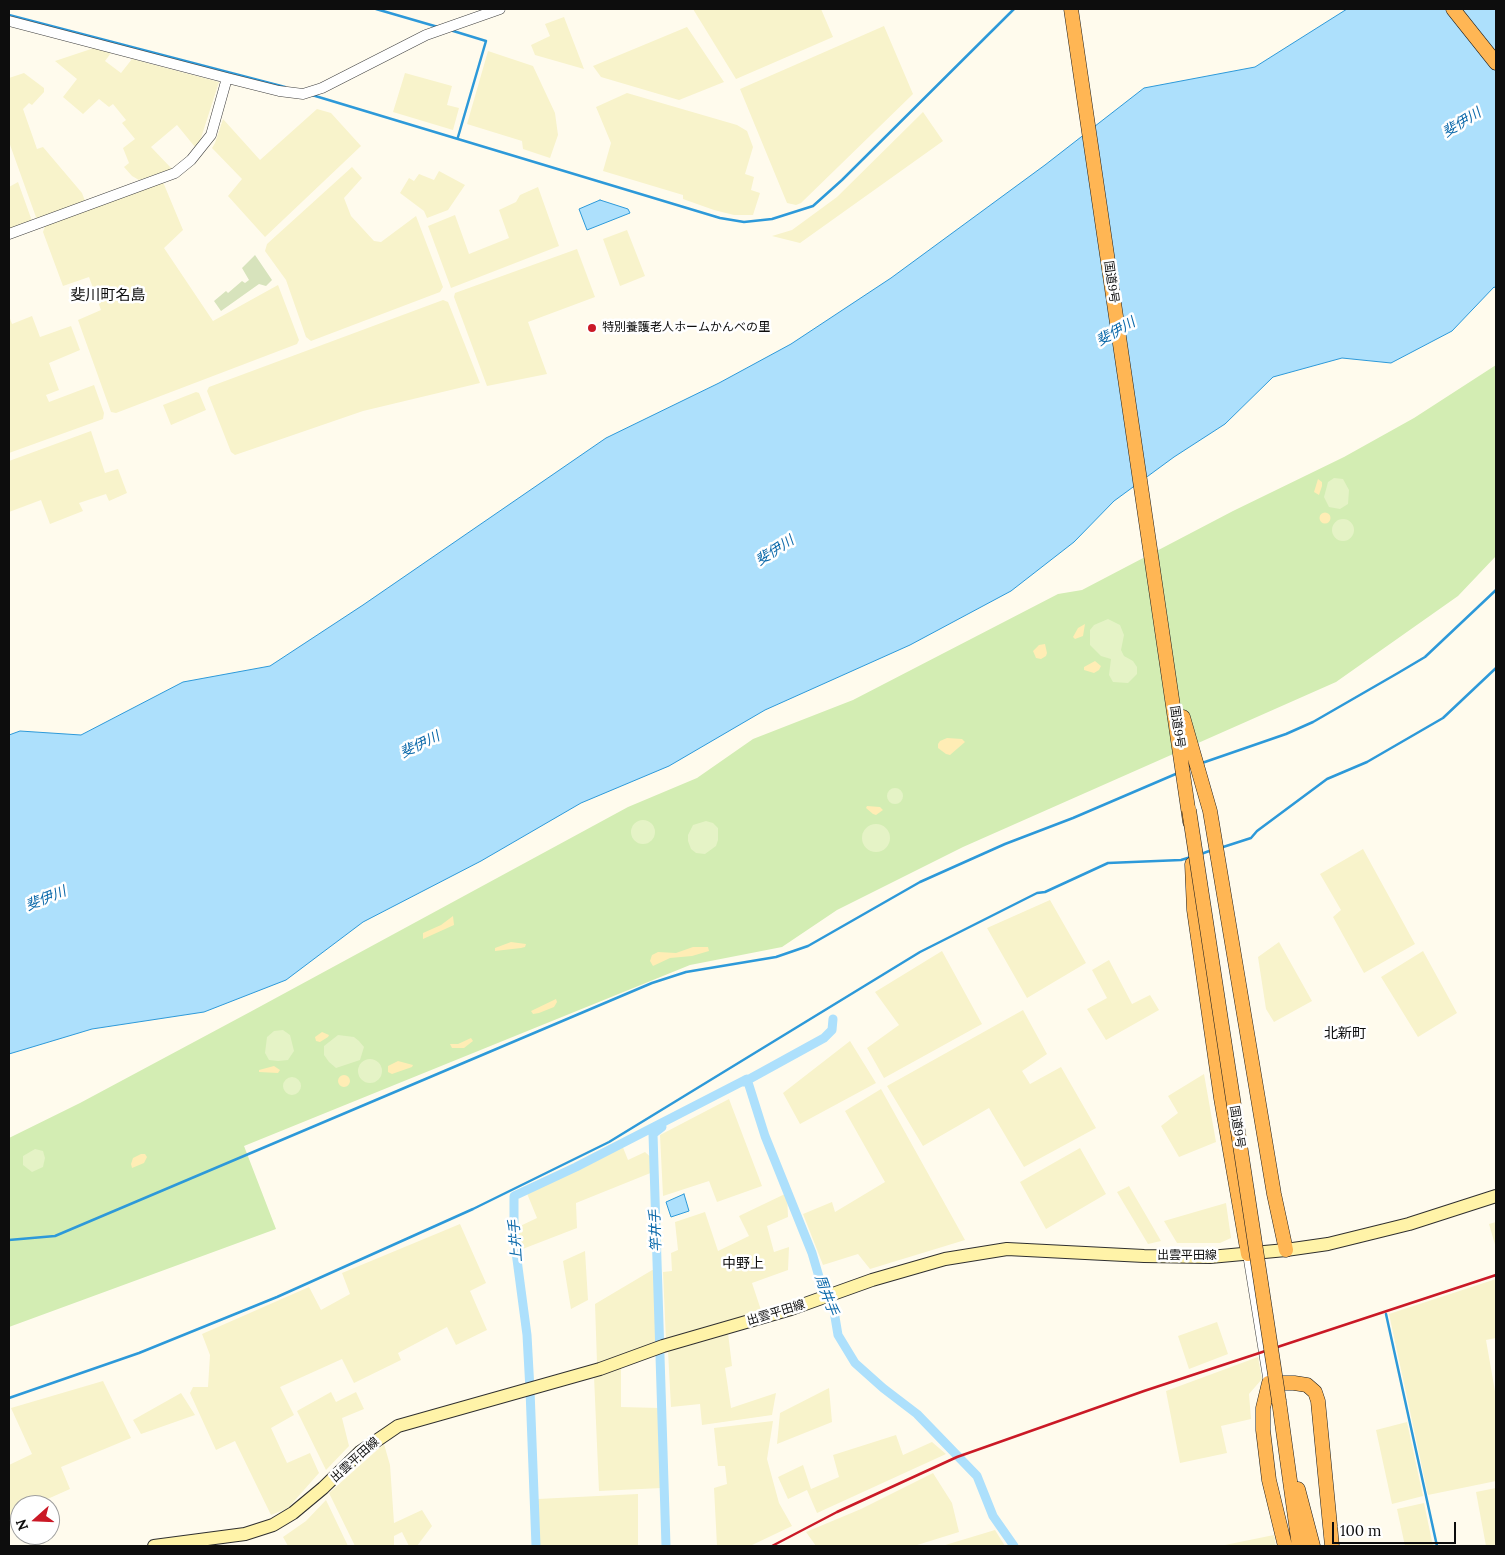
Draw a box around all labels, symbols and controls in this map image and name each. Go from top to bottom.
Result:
water label: 斐伊川 [1440,105,1484,141]
street label: 国道9号 [1101,260,1121,304]
district label: 斐川町名島 [71,287,145,305]
water label: 斐伊川 [1094,314,1138,350]
place label: 特別養護老人ホームかんべの里 [602,321,770,335]
marker: 特別養護老人ホームかんべの里 [586,322,598,334]
water label: 斐伊川 [753,533,797,569]
street label: 国道9号 [1167,705,1187,749]
water label: 斐伊川 [397,728,443,762]
water label: 斐伊川 [23,883,69,915]
district label: 北新町 [1324,1026,1366,1042]
street label: 国道9号 [1227,1105,1247,1149]
water label: 竿井手 [647,1210,665,1252]
water label: 上井手 [506,1219,526,1263]
street label: 出雲平田線 [1157,1249,1217,1263]
district label: 中野上 [722,1256,764,1272]
water label: 周井手 [811,1272,841,1318]
street label: 出雲平田線 [745,1297,807,1329]
street label: 出雲平田線 [328,1435,382,1485]
north arrow [10,1495,60,1545]
scale bar [1335,1512,1459,1544]
text: N [12,1517,32,1533]
text: 100 m [1340,1521,1381,1540]

